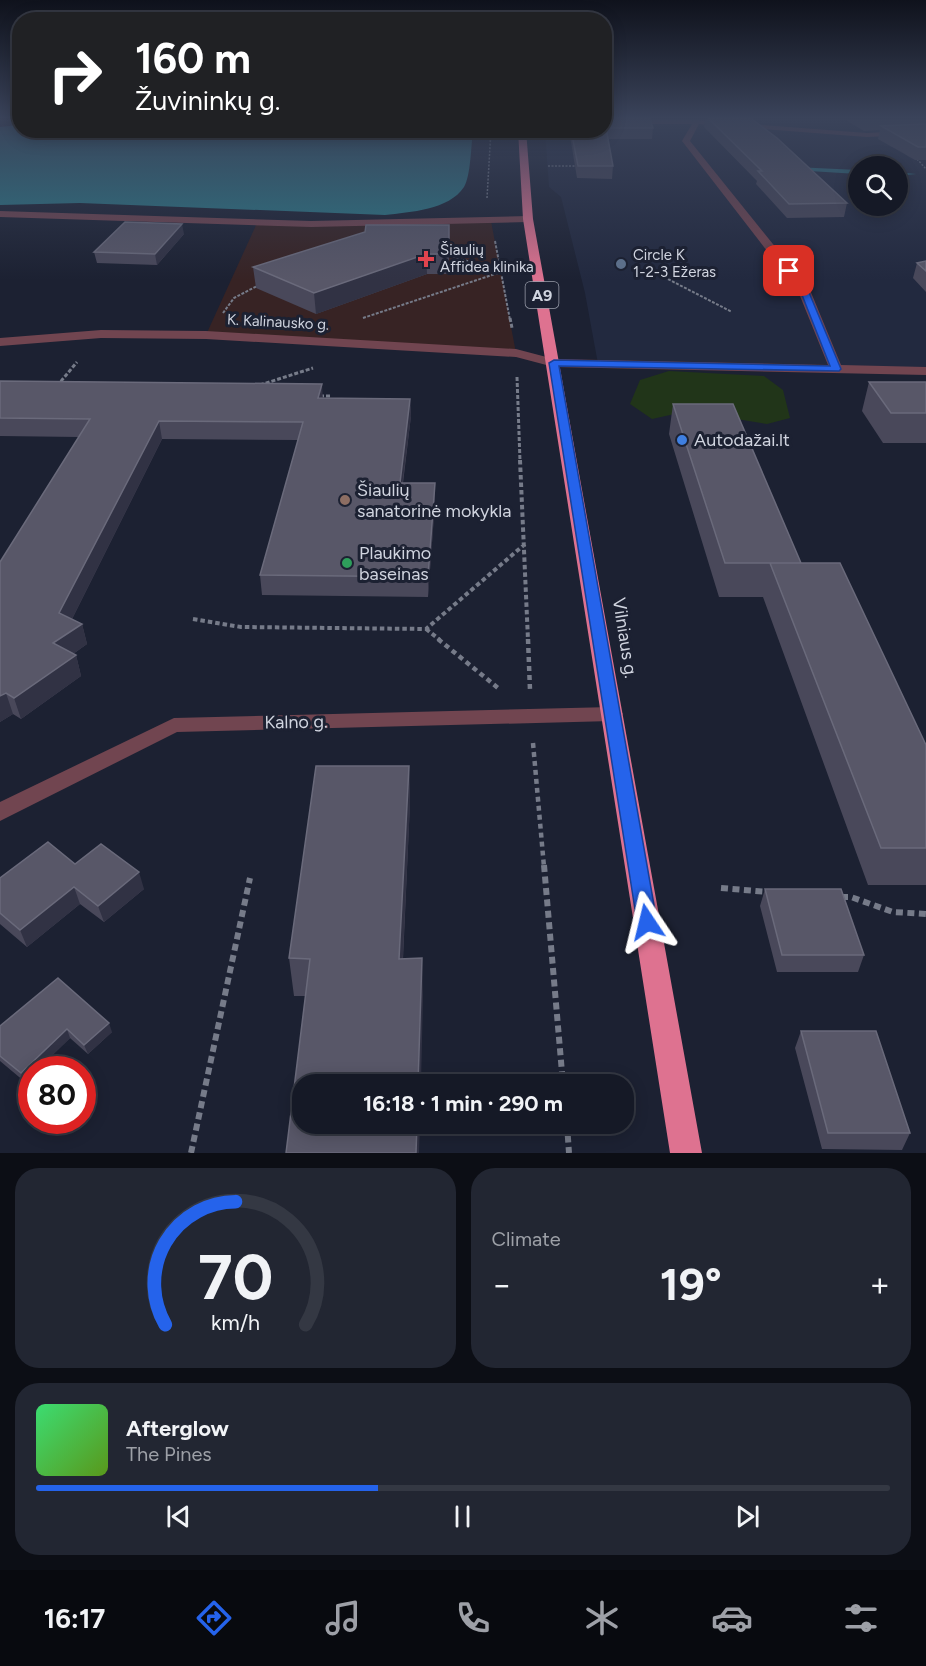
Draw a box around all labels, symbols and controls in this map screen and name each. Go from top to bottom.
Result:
text: 160 m [135,33,251,84]
icon: right [36,36,114,114]
text: Žuvininkų g. [135,84,280,117]
map controls [848,156,908,216]
button: search [848,156,908,216]
place label: Šiaulių Affidea klinika [440,241,534,276]
pin [763,245,814,296]
place label: Circle K 1-2-3 Ežeras [633,246,716,281]
marker: Šiaulių Affidea klinika [417,250,435,268]
icon: arrive [772,254,805,287]
marker: Circle K 1-2-3 Ežeras [614,257,628,271]
road number: A9 [526,282,558,308]
street label: K. Kalinausko g. [226,310,330,334]
place label: Autodažai.lt [694,429,790,451]
marker: Autodažai.lt [675,433,689,447]
place label: Šiaulių sanatorinė mokykla [357,479,511,522]
marker: Šiaulių sanatorinė mokykla [338,493,352,507]
place label: Plaukimo baseinas [359,542,431,585]
marker: Plaukimo baseinas [340,556,354,570]
street label: Vilniaus g. [608,596,642,680]
street label: Kalno g. [264,710,328,734]
position arrow [615,890,679,954]
speed limit sign: 80 [18,1056,96,1134]
text: 16:18 · 1 min · 290 m [363,1090,563,1117]
text: Climate [492,1227,561,1251]
text: 70 [198,1240,273,1315]
text: 19° [660,1257,722,1311]
text: − [492,1265,512,1304]
text: + [869,1265,890,1304]
text: km/h [211,1310,260,1335]
text: Afterglow [126,1415,229,1442]
text: The Pines [126,1442,212,1466]
icon: previous [162,1500,195,1533]
icon: pause [446,1500,479,1533]
icon: next [731,1500,764,1533]
icon: directions [193,1597,235,1639]
icon: music [322,1597,364,1639]
icon: phone [452,1597,494,1639]
icon: climate [581,1597,623,1639]
icon: car [711,1597,753,1639]
icon: filters [840,1597,882,1639]
text: 16:17 [44,1602,105,1635]

